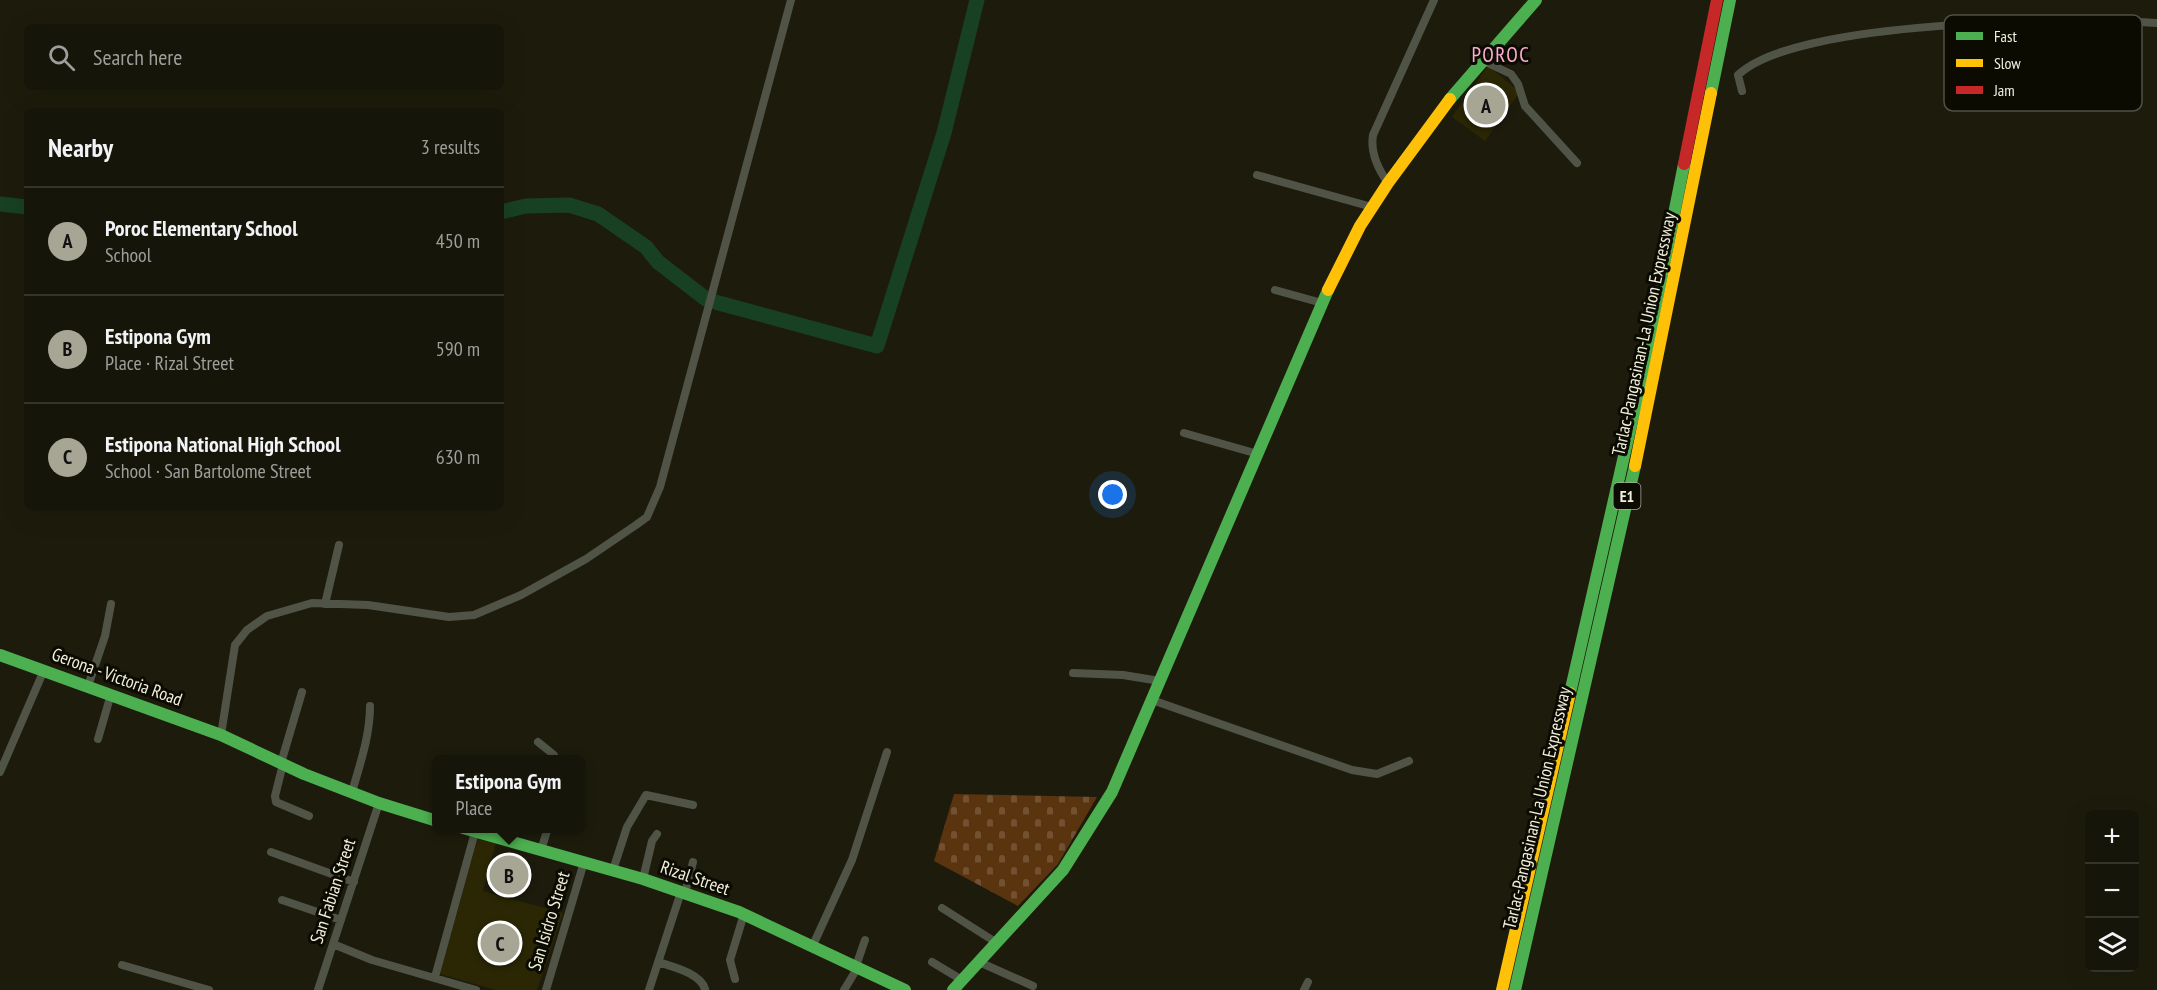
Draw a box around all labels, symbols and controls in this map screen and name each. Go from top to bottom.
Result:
legend [1944,15,2142,111]
search box [24,24,504,90]
text: Fast [1994,26,2017,46]
icon: search [45,41,78,74]
district label: POROC [1472,41,1530,68]
text: Search here [93,43,182,71]
text: Slow [1994,53,2021,73]
text: Jam [1993,80,2015,100]
pin: A [1466,82,1506,128]
text: Nearby [48,131,113,164]
text: 3 results [421,134,480,160]
street label: Tarlac-Pangasinan-La Union Expressway [1606,210,1681,458]
text: Poroc Elementary School [105,214,297,242]
text: A [62,228,73,254]
text: 450 m [436,228,480,254]
text: School [105,242,151,268]
text: Estipona Gym [105,322,211,350]
text: B [63,336,72,362]
text: 590 m [436,336,480,362]
text: Place · Rizal Street [105,350,234,376]
text: Estipona National High School [105,430,341,458]
text: C [63,444,72,470]
text: 630 m [436,444,480,470]
text: School · San Bartolome Street [105,458,311,484]
your location [1098,480,1127,509]
road number: E1 [1614,483,1640,509]
street label: Gerona - Victoria Road [49,642,185,711]
street label: Tarlac-Pangasinan-La Union Expressway [1497,684,1576,931]
popup [432,755,585,833]
text: Estipona Gym [456,767,561,795]
text: Place [456,795,492,821]
map controls [2085,810,2139,972]
button: + [2085,810,2139,864]
street label: San Fabian Street [305,835,360,946]
pin: B [490,852,528,898]
street label: Rizal Street [658,855,733,900]
button: − [2085,864,2139,918]
street label: San Isidro Street [523,868,574,973]
button: layers [2085,918,2139,972]
pin: C [480,920,520,966]

